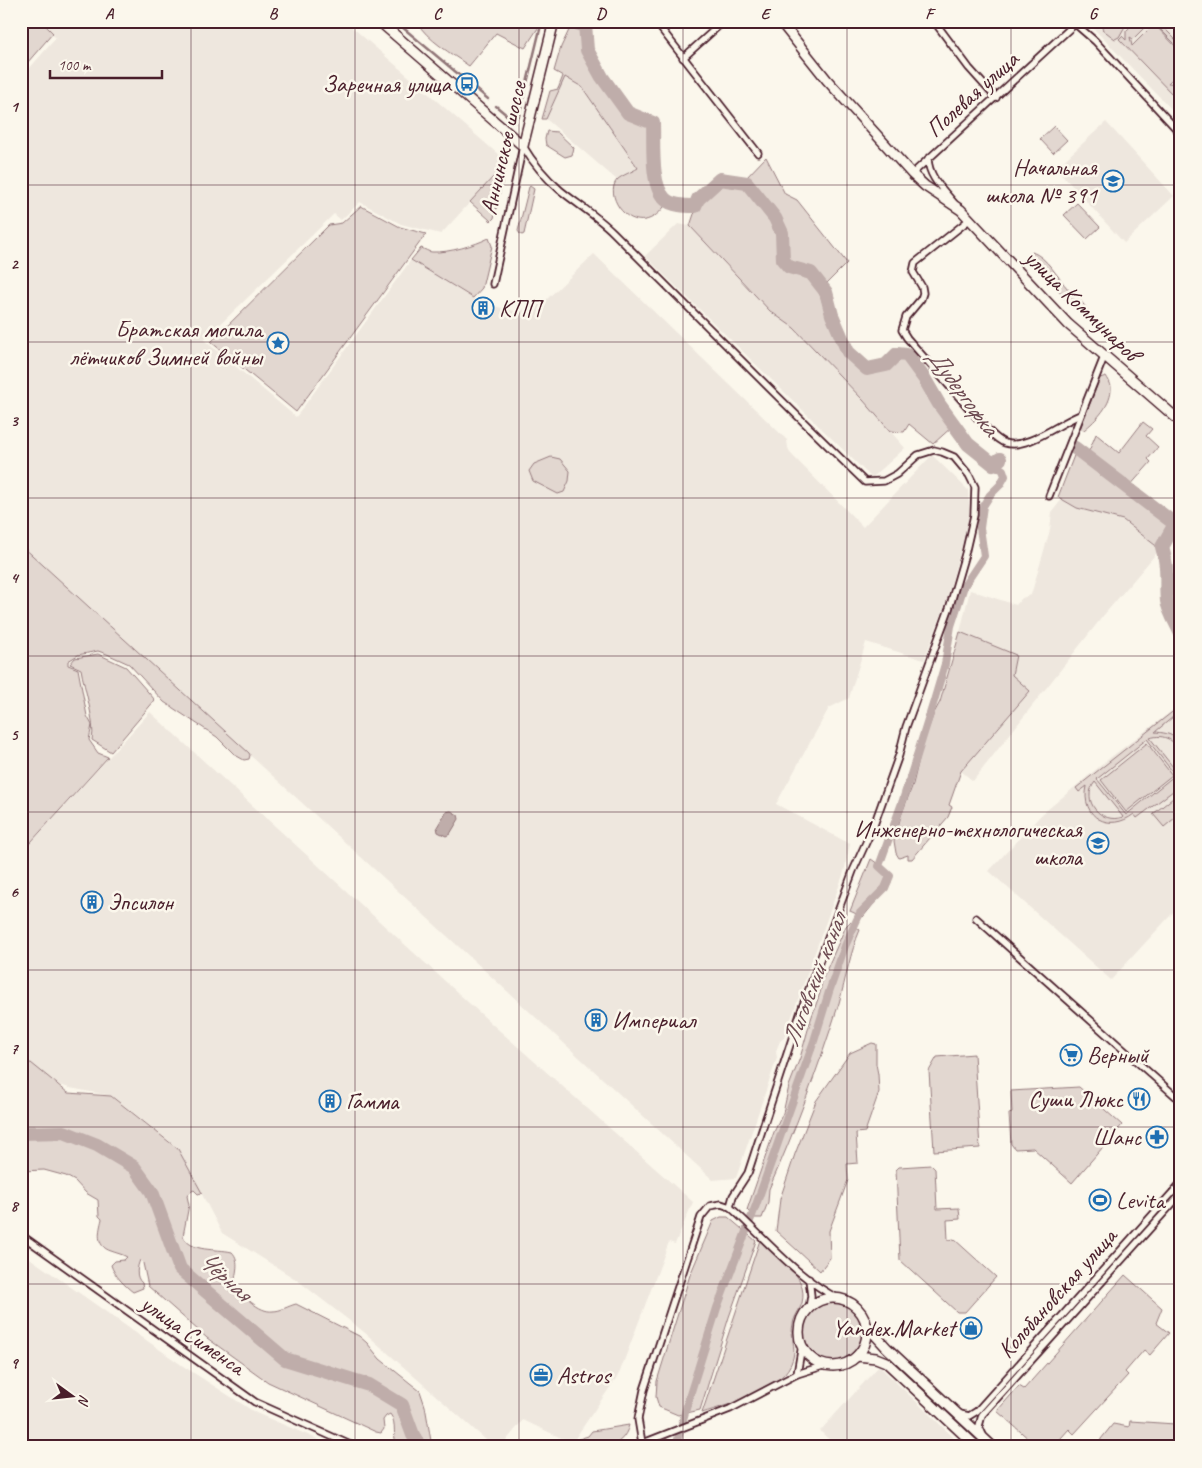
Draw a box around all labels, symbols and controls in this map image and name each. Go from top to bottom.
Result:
text: A [105,4,115,24]
text: B [269,4,279,24]
text: C [433,4,443,24]
text: D [596,4,607,24]
text: E [761,4,772,24]
text: F [925,4,936,24]
text: G [1089,4,1099,24]
street label: Полевая улица [919,43,1026,144]
scale bar [50,48,162,80]
text: 100 m [58,56,92,75]
place label: Заречная улица [323,69,452,99]
bus stop icon: Заречная улица [455,72,479,96]
street label: Аннинское шоссе [473,76,533,218]
text: 1 [10,97,19,117]
place label: Начальная школа № 391 [985,152,1098,210]
school or university icon: Начальная школа № 391 [1101,169,1125,193]
street label: улица Коммунаров [1017,241,1150,371]
text: 2 [10,254,19,274]
place label: КПП [499,293,544,323]
building icon: КПП [471,296,495,320]
place label: Братская могила лётчиков Зимней войны [70,314,264,372]
place icon: Братская могила лётчиков Зимней войны [266,331,290,355]
water label: Дудергофка [919,341,1007,444]
text: 3 [10,411,19,431]
text: 4 [10,568,19,588]
text: 5 [11,725,20,745]
place label: Инженерно-технологическая школа [854,814,1083,872]
school or university icon: Инженерно-технологическая школа [1086,831,1110,855]
text: 6 [10,882,19,902]
place label: Эпсилон [108,887,175,917]
building icon: Эпсилон [80,890,104,914]
water label: Лиговский канал [774,905,855,1051]
place label: Империал [612,1005,697,1035]
building icon: Империал [584,1008,608,1032]
text: 7 [10,1039,19,1059]
place label: Верный [1087,1040,1150,1070]
supermarket icon: Верный [1059,1043,1083,1067]
place label: Суши Люкс [1028,1084,1124,1114]
place label: Гамма [346,1086,400,1116]
restaurant icon: Суши Люкс [1127,1087,1151,1111]
building icon: Гамма [318,1089,342,1113]
place label: Шанс [1093,1122,1143,1152]
pharmacy icon: Шанс [1145,1125,1169,1149]
place label: Levita [1116,1185,1166,1215]
sports icon: Levita [1088,1188,1112,1212]
text: 8 [10,1196,19,1216]
street label: Колобановская улица [991,1220,1125,1364]
water label: Чёрная [192,1244,261,1311]
street label: улица Сименса [134,1287,253,1383]
place label: Yandex.Market [832,1313,958,1343]
shop icon: Yandex.Market [959,1316,983,1340]
text: 9 [10,1353,19,1373]
place label: Astros [557,1360,613,1390]
office icon: Astros [529,1363,553,1387]
north arrow [48,1370,98,1420]
text: N [74,1393,93,1408]

